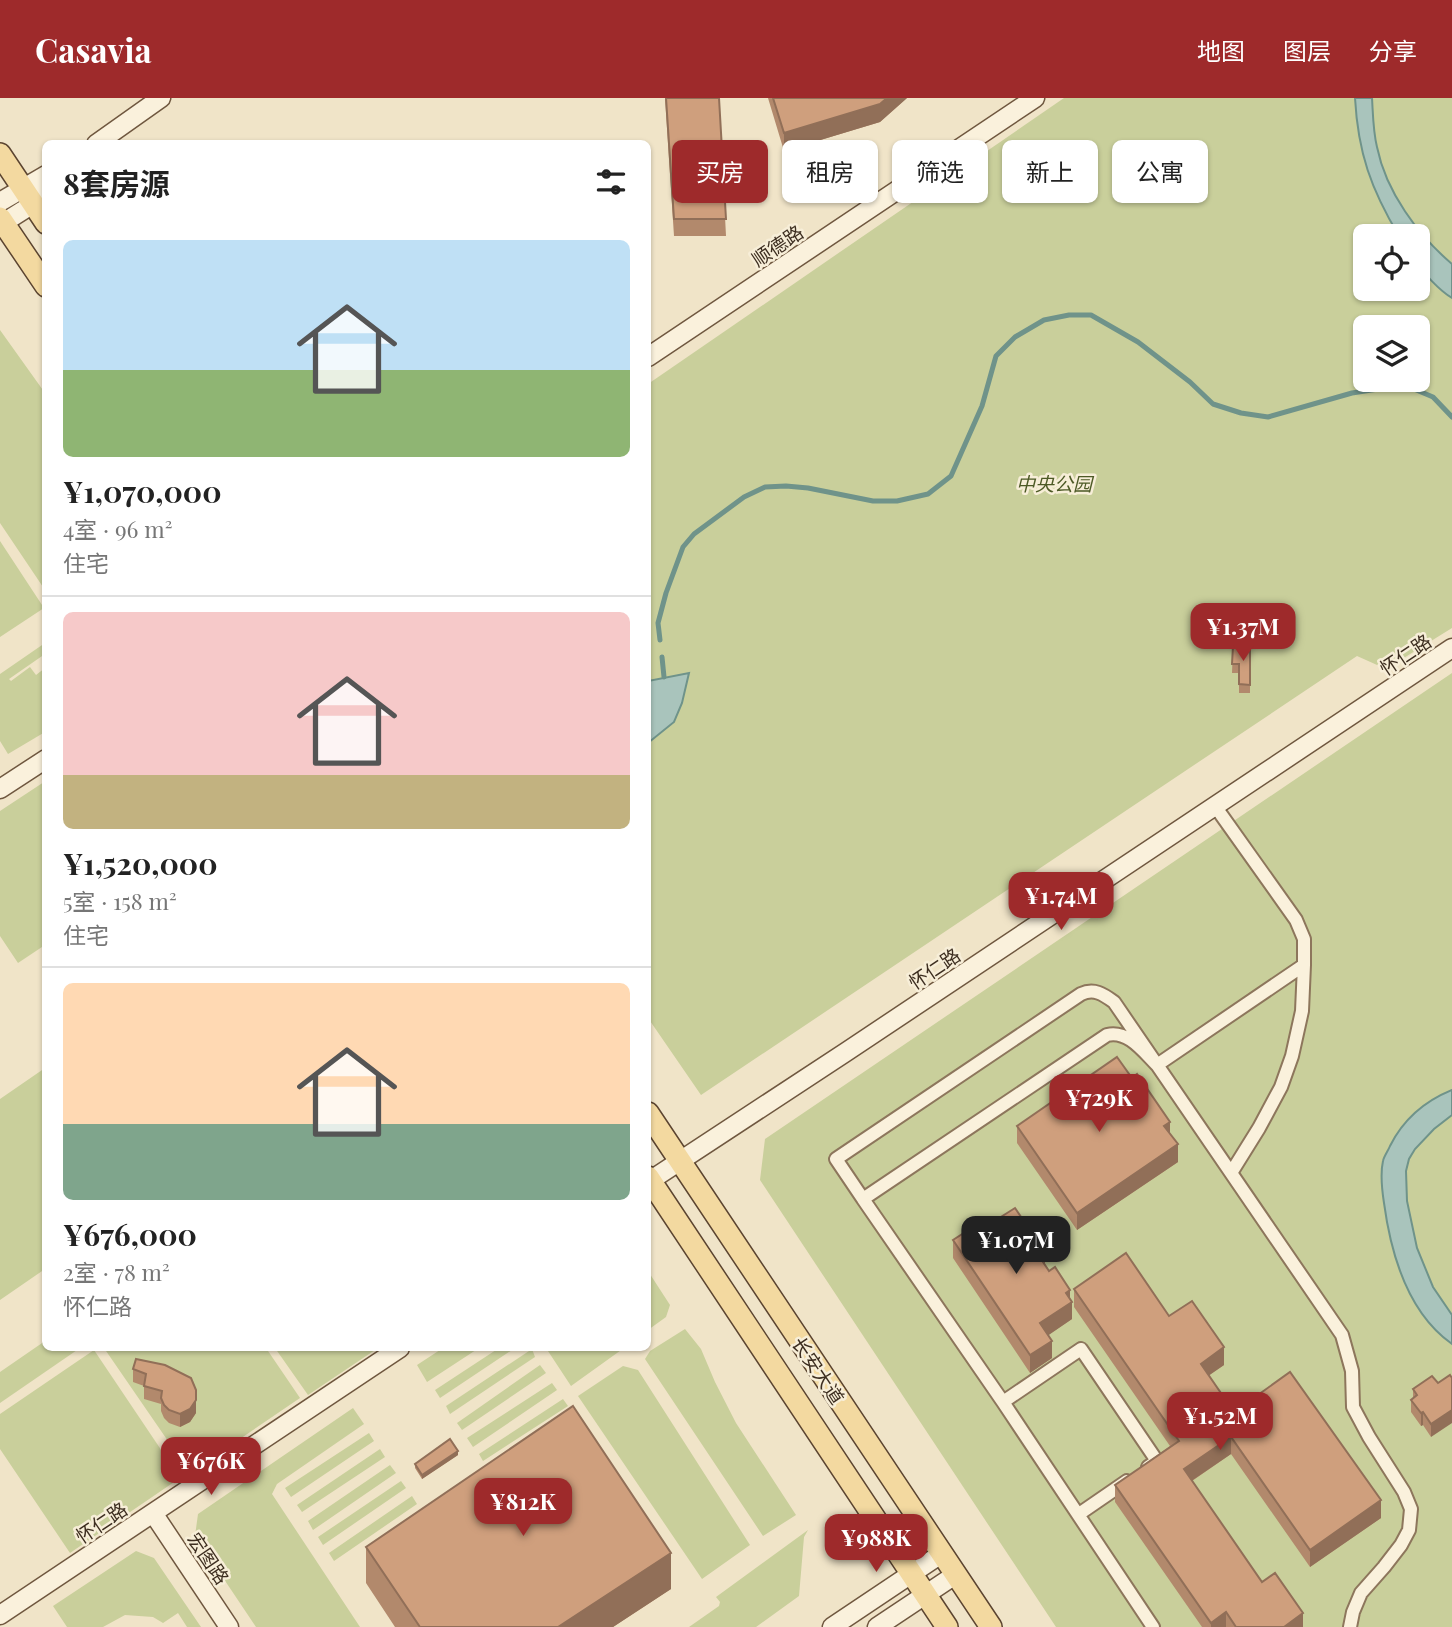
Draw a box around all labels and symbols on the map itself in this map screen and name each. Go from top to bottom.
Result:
street label: 顺德路 [746,218,808,272]
park label: 中央公园 [1016,470,1095,496]
pin: ¥1.37M [1186,603,1300,663]
street label: 怀仁路 [1374,627,1436,681]
pin: ¥1.74M [1004,872,1118,932]
street label: 怀仁路 [903,941,965,995]
pin: ¥729K [1050,1074,1148,1134]
pin: ¥1.07M [959,1216,1073,1276]
street label: 长安大道 [787,1331,851,1409]
pin: ¥1.52M [1163,1392,1277,1452]
pin: ¥676K [162,1438,260,1497]
pin: ¥812K [474,1478,572,1538]
street label: 怀仁路 [70,1495,132,1549]
pin: ¥988K [827,1514,925,1574]
street label: 宏图路 [182,1527,236,1589]

